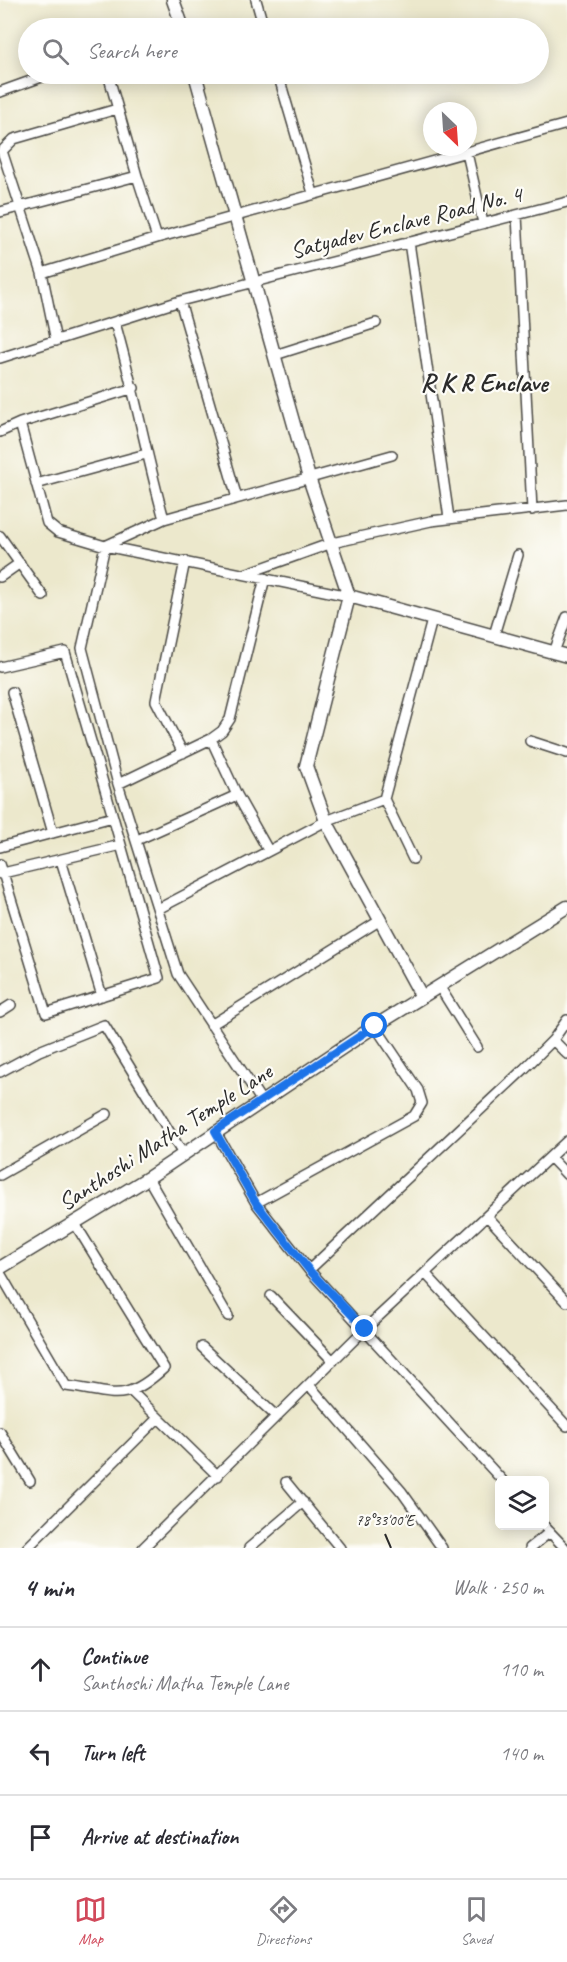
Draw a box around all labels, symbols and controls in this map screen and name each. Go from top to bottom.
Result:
search box [18,18,549,84]
icon: search [39,35,72,68]
text: Search here [87,37,177,65]
north arrow [423,102,477,156]
street label: Satyadev Enclave Road No. 4 [287,178,527,265]
district label: R K R Enclave [420,366,550,399]
route start [361,1012,387,1038]
street label: Santhoshi Matha Temple Lane [52,1055,279,1217]
route end [351,1315,377,1341]
map controls [495,1476,549,1530]
button: layers [495,1476,549,1530]
text: 78°33'00"E [356,1511,416,1530]
text: 4 min [24,1571,74,1604]
text: Walk · 250 m [453,1575,543,1600]
text: Continue [81,1643,147,1671]
icon: ahead [24,1653,57,1686]
text: 110 m [500,1657,543,1682]
text: Santhoshi Matha Temple Lane [81,1671,289,1696]
icon: left [24,1737,57,1770]
text: Turn left [81,1739,145,1767]
text: 140 m [500,1741,543,1766]
icon: arrive [24,1821,57,1854]
text: Arrive at destination [81,1823,238,1851]
tab: Map [74,1893,107,1949]
tab: Directions [256,1893,311,1949]
tab: Saved [460,1893,493,1949]

